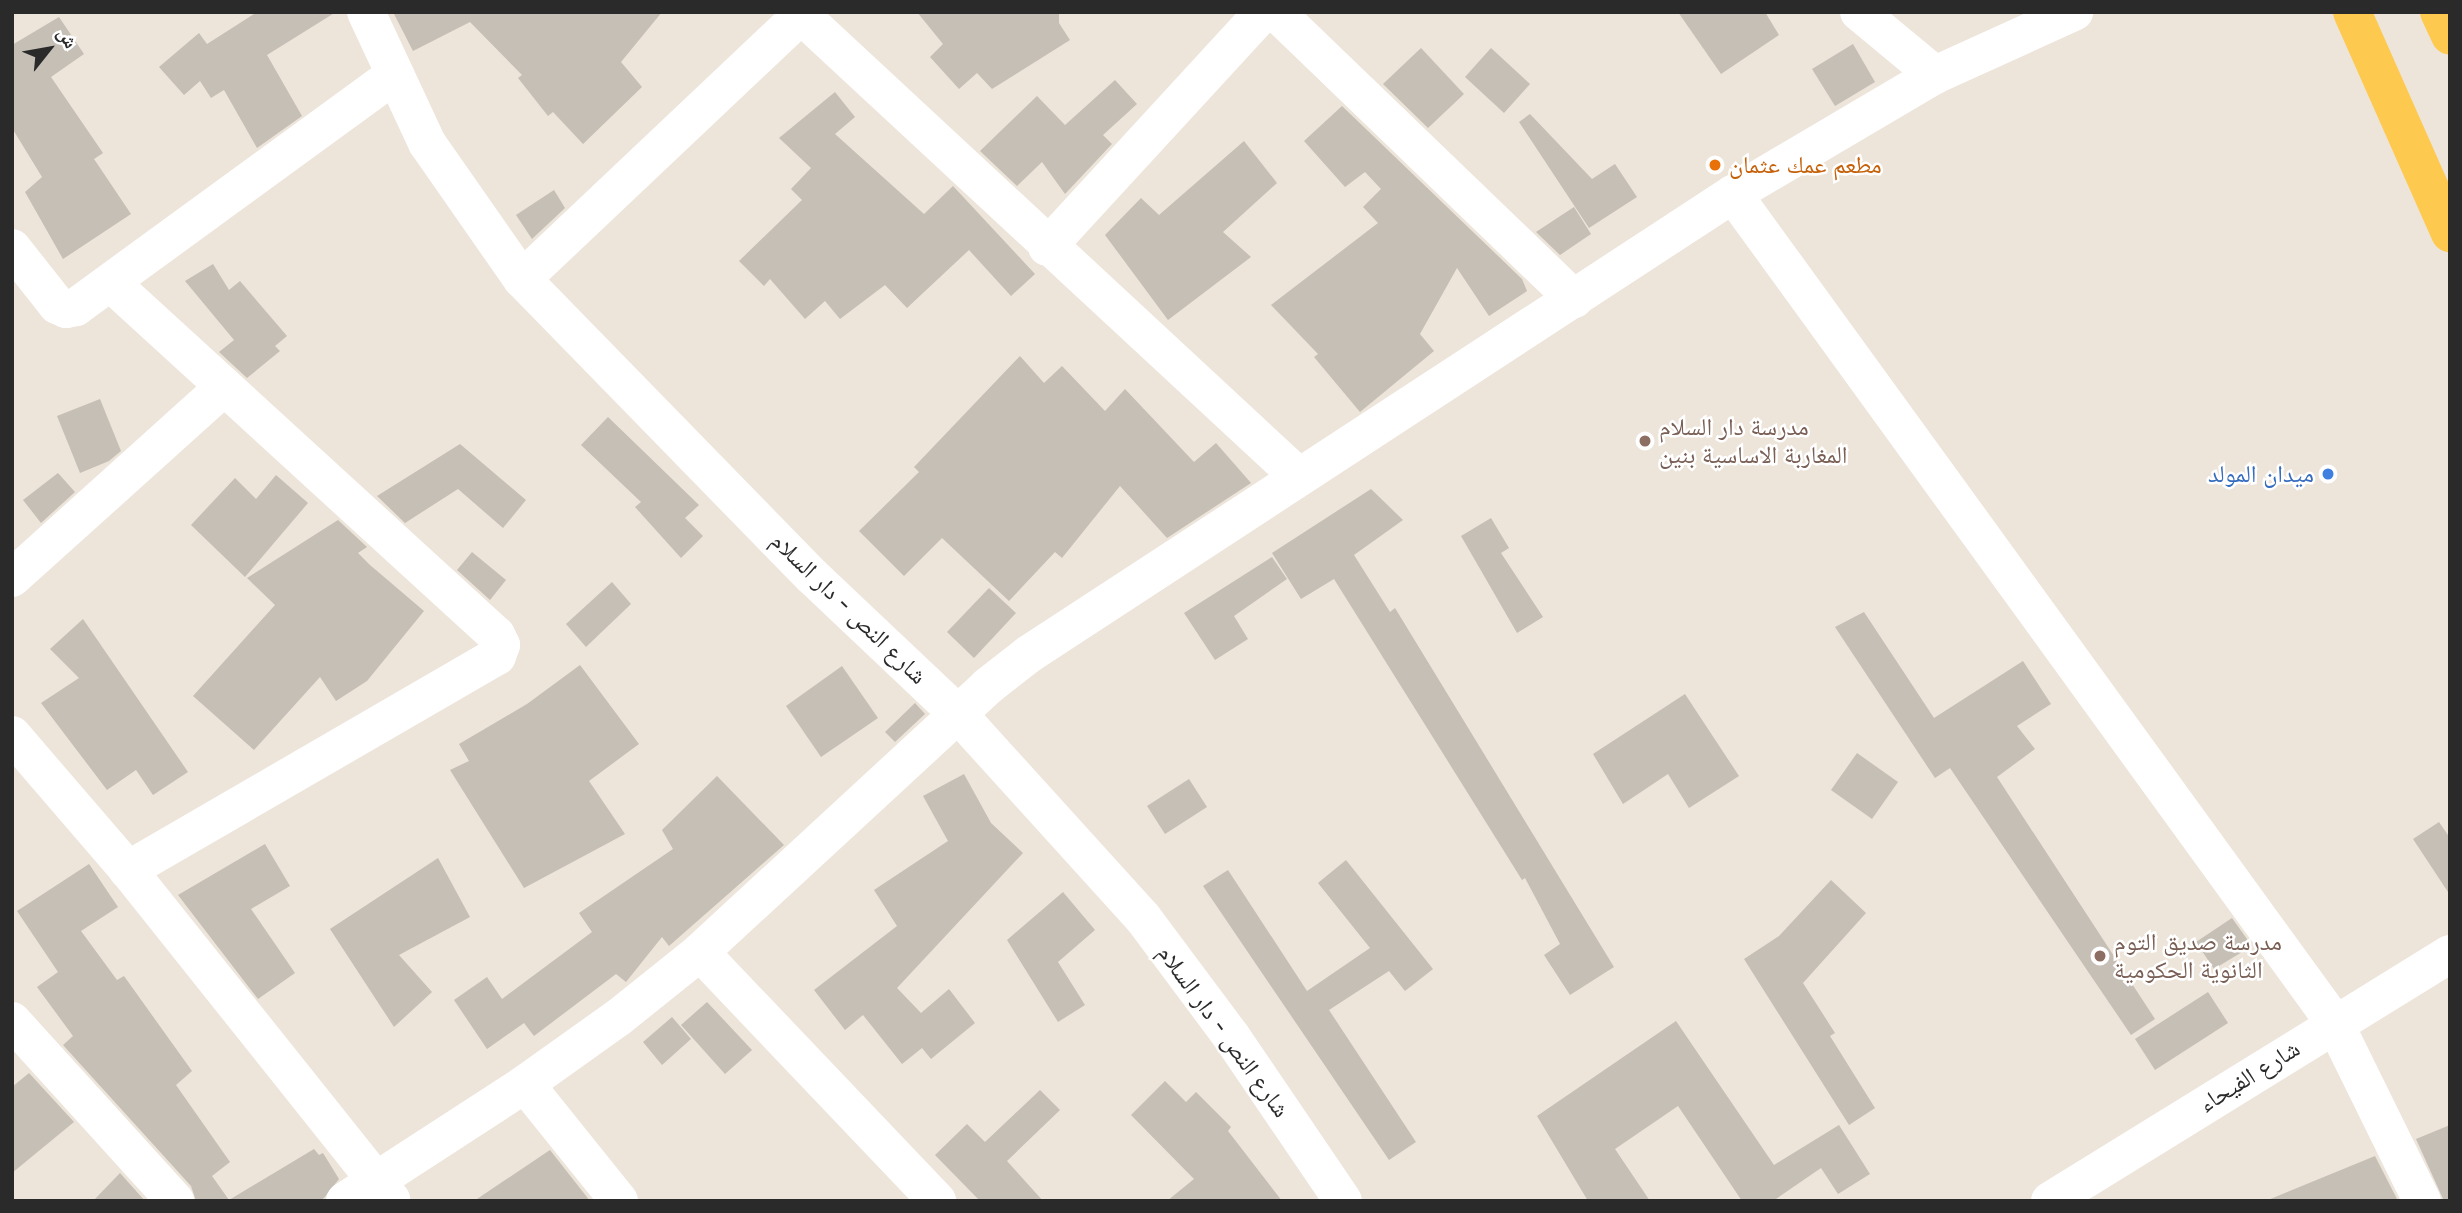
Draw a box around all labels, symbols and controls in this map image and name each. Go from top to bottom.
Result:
north arrow [14,14,84,84]
text: ش [52,23,82,52]
place label: مطعم عمك عثمان [1729,151,1882,179]
marker: مطعم عمك عثمان [1707,157,1723,173]
place label: مدرسة دار السلام المغاربة الاساسية بنين [1659,413,1848,469]
marker: مدرسة دار السلام المغاربة الاساسية بنين [1637,433,1653,449]
place label: ميدان المولد [2208,460,2314,488]
marker: ميدان المولد [2320,466,2336,482]
street label: شارع النص - دار السلام [765,526,933,690]
place label: مدرسة صديق التوم الثانوية الحكومية [2114,928,2282,984]
street label: شارع النص - دار السلام [1152,939,1296,1123]
marker: مدرسة صديق التوم الثانوية الحكومية [2092,948,2108,964]
street label: شارع الفيحاء [2193,1034,2305,1118]

